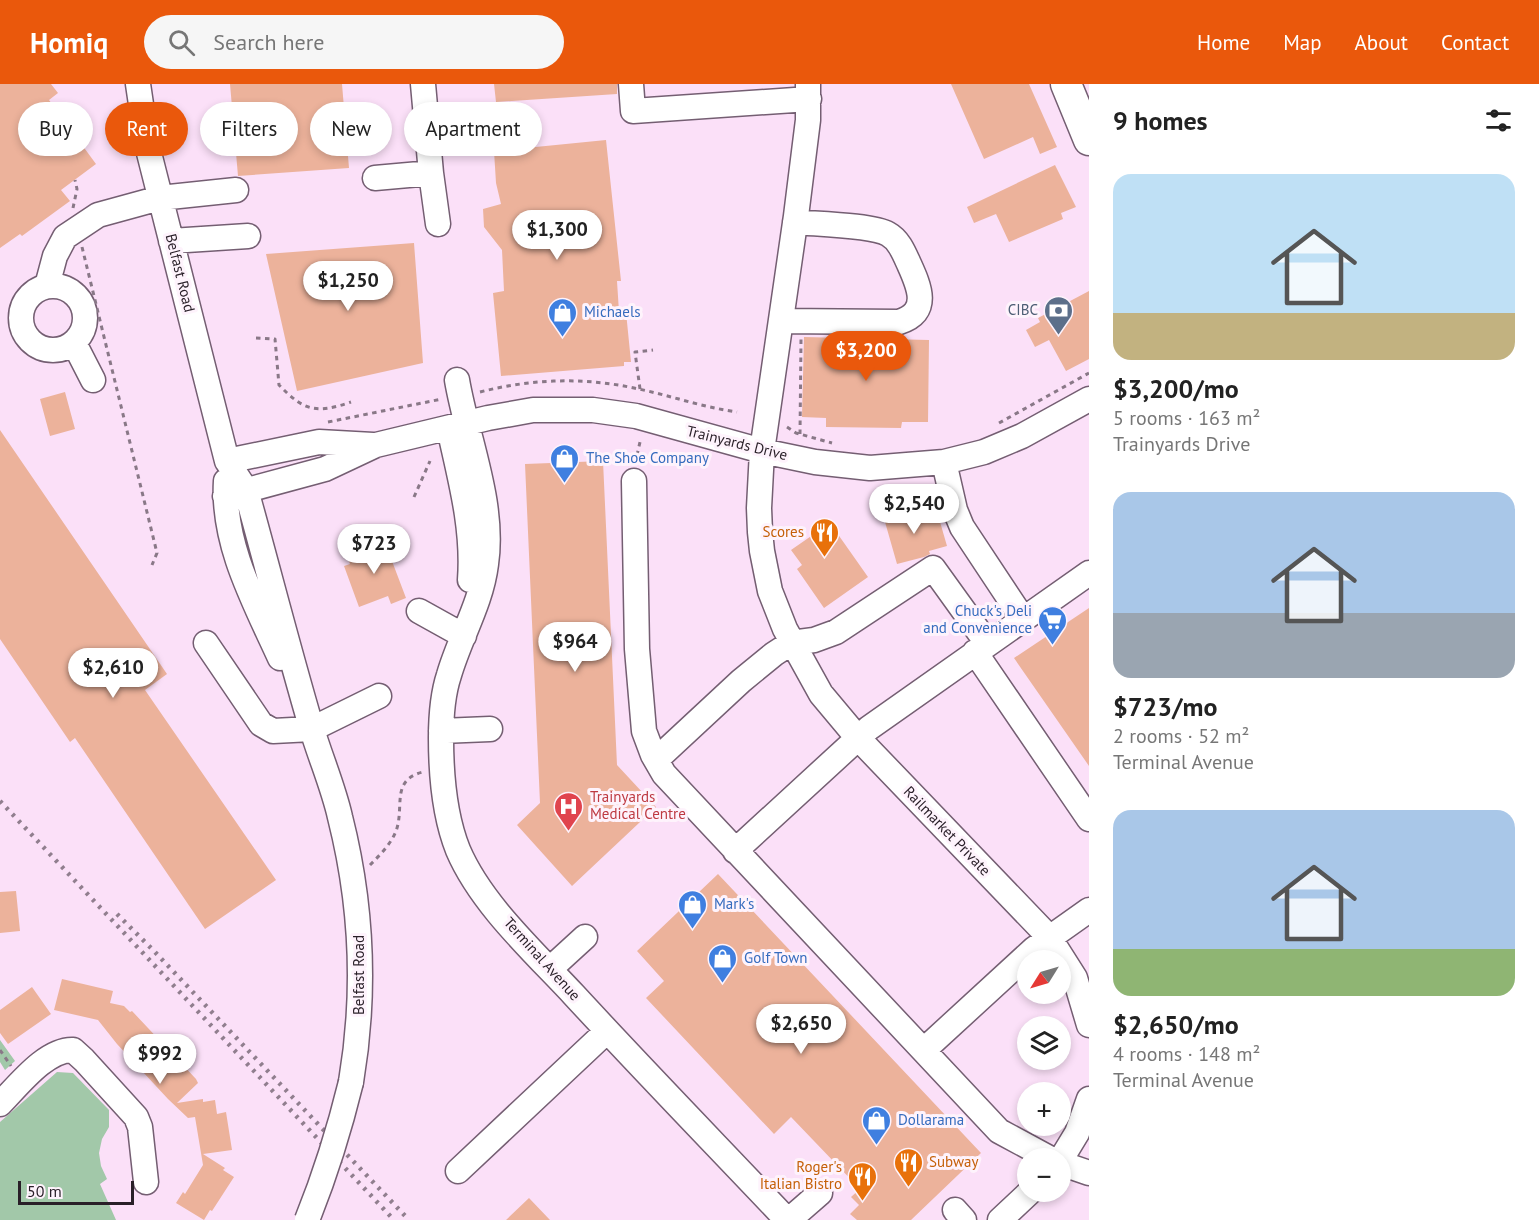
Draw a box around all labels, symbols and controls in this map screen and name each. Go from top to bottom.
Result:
search box [144,15,564,69]
text: Homiq [30,24,108,61]
icon: search [165,26,198,59]
text: Search here [213,28,324,56]
text: Home [1197,29,1250,56]
text: Map [1283,29,1322,56]
text: About [1355,29,1408,56]
text: Contact [1441,29,1509,56]
chip: Buy [18,102,93,156]
chip: Rent [105,102,188,156]
chip: Filters [200,102,298,156]
chip: New [310,102,392,156]
chip: Apartment [404,102,542,156]
text: 9 homes [1113,104,1208,137]
icon: filters [1482,104,1515,137]
pin: $1,300 [508,210,606,261]
icon: home [1260,213,1368,321]
text: $1,300 [526,216,588,242]
street label: Belfast Road [162,232,199,314]
pin: $1,250 [299,261,397,312]
text: $1,250 [317,267,379,293]
bank icon: CIBC [1043,294,1075,336]
shop icon: Michaels [547,296,579,338]
place label: CIBC [1008,300,1038,319]
place label: Michaels [584,302,641,321]
pin: $3,200 [817,331,915,382]
text: $3,200 [835,337,897,363]
text: $3,200/mo [1113,372,1239,405]
text: 5 rooms · 163 m² [1113,405,1260,431]
street label: Trainyards Drive [685,421,789,464]
text: Trainyards Drive [1113,431,1250,457]
shop icon: The Shoe Company [549,442,581,484]
place label: The Shoe Company [586,448,709,467]
pin: $2,540 [865,484,963,535]
text: $2,540 [883,490,945,516]
restaurant icon: Scores [809,516,841,558]
place label: Scores [763,522,804,541]
pin: $723 [338,524,410,575]
text: $723 [351,530,397,556]
icon: home [1260,531,1368,639]
place label: Chuck's Deli and Convenience [923,601,1032,637]
supermarket icon: Chuck's Deli and Convenience [1037,604,1069,646]
pin: $964 [539,622,611,673]
text: $964 [552,628,598,654]
pin: $2,610 [64,648,162,699]
text: $2,610 [82,654,144,680]
text: $723/mo [1113,690,1217,723]
text: 2 rooms · 52 m² [1113,723,1249,749]
text: Terminal Avenue [1113,749,1254,775]
street label: Railmarket Private [900,782,995,879]
place label: Trainyards Medical Centre [590,787,686,823]
hospital icon: Trainyards Medical Centre [553,790,585,832]
icon: home [1260,849,1368,957]
shop icon: Mark's [677,888,709,930]
place label: Mark's [714,894,754,913]
street label: Terminal Avenue [500,913,585,1004]
street label: Belfast Road [349,935,368,1015]
shop icon: Golf Town [707,942,739,984]
place label: Golf Town [744,948,807,967]
north arrow [1017,950,1071,1004]
map controls [1017,950,1071,1202]
pin: $2,650 [752,1004,850,1055]
text: $2,650/mo [1113,1008,1239,1041]
text: $2,650 [770,1010,832,1036]
button: layers [1017,1016,1071,1070]
pin: $992 [124,1034,196,1085]
text: $992 [137,1040,183,1066]
text: 4 rooms · 148 m² [1113,1041,1260,1067]
text: Terminal Avenue [1113,1067,1254,1093]
button: + [1017,1082,1071,1136]
shop icon: Dollarama [861,1104,893,1146]
place label: Dollarama [898,1110,964,1129]
restaurant icon: Subway [892,1146,924,1188]
button: − [1017,1148,1071,1202]
place label: Subway [929,1152,978,1171]
place label: Roger's Italian Bistro [760,1157,842,1193]
restaurant icon: Roger's Italian Bistro [847,1160,879,1202]
scale bar [18,1178,134,1206]
text: 50 m [27,1181,62,1201]

